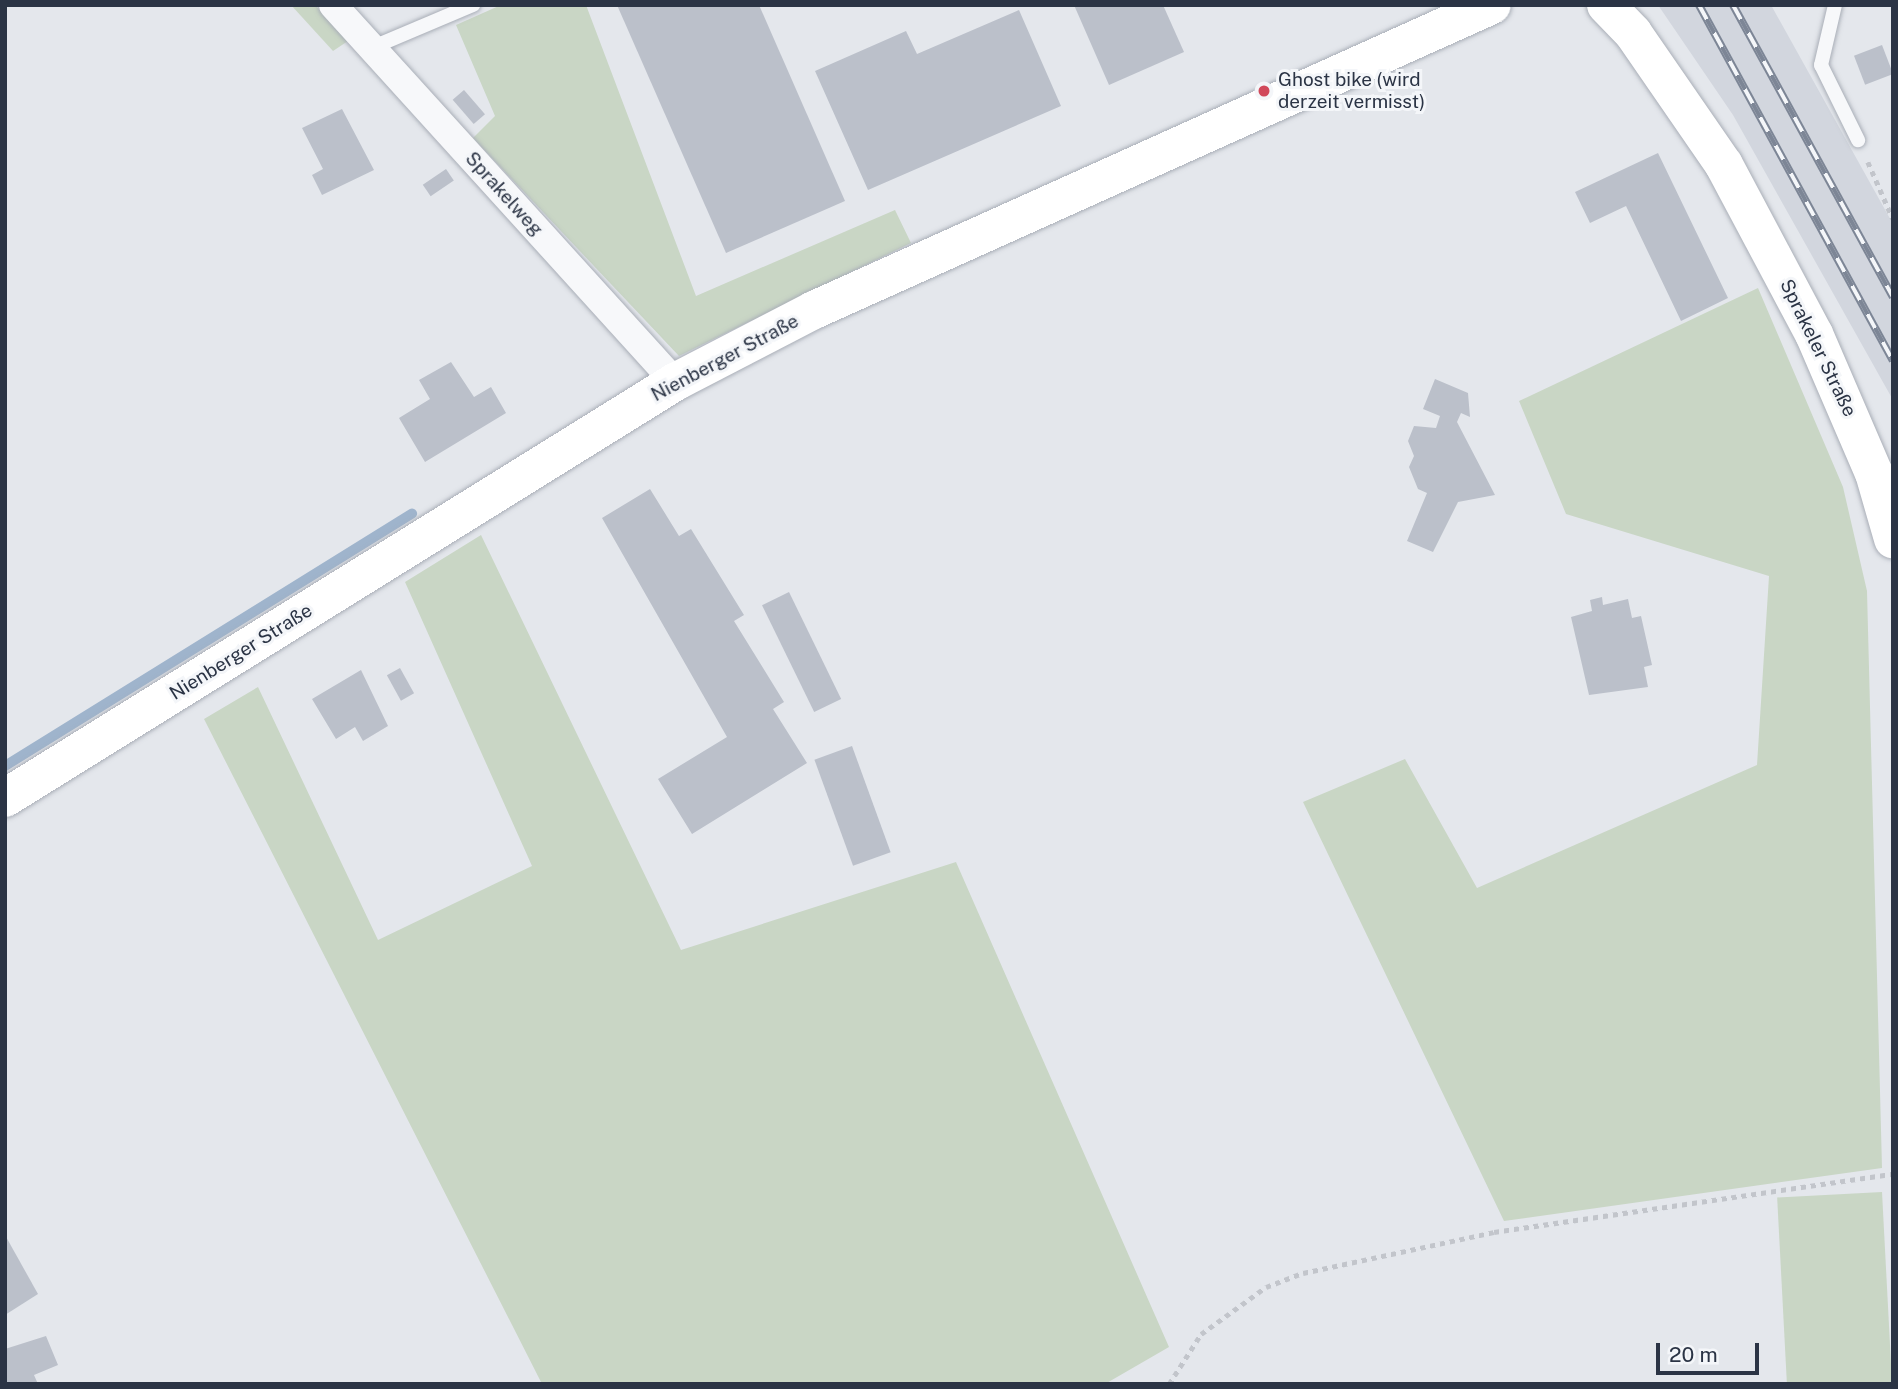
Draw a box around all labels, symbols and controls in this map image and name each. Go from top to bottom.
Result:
place label: Ghost bike (wird derzeit vermisst) [1278,69,1425,113]
marker: Ghost bike (wird derzeit vermisst) [1256,83,1272,99]
street label: Sprakelweg [460,147,548,241]
street label: Sprakeler Straße [1775,276,1861,420]
street label: Nienberger Straße [647,310,803,406]
street label: Nienberger Straße [166,599,316,705]
scale bar [1660,1330,1763,1374]
text: 20 m [1669,1342,1718,1367]

